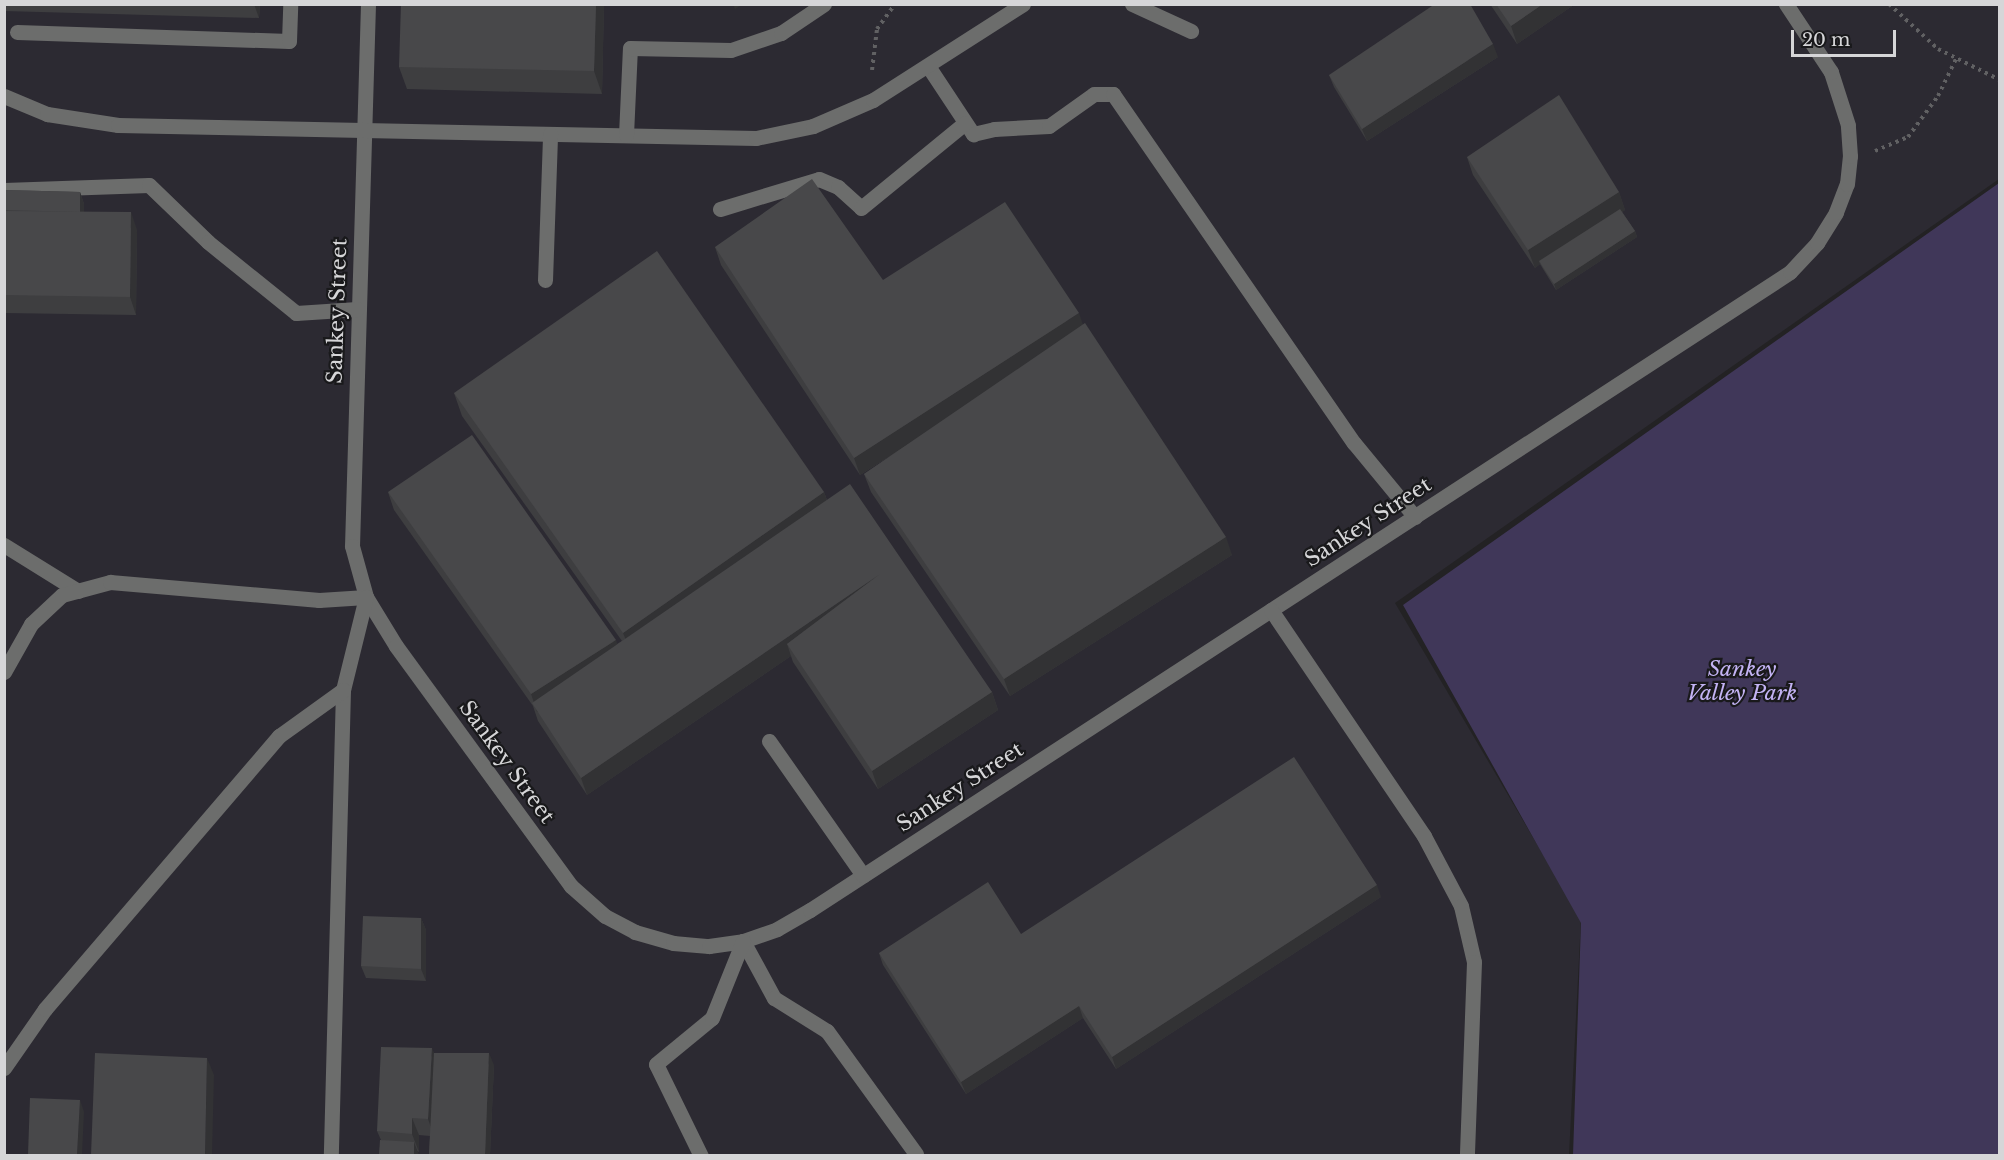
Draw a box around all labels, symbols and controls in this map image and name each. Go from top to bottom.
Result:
scale bar [1794,18,1899,56]
text: 20 m [1802,29,1850,51]
street label: Sankey Street [322,238,352,384]
street label: Sankey Street [1300,472,1436,572]
park label: Sankey Valley Park [1687,656,1797,706]
street label: Sankey Street [454,695,560,829]
street label: Sankey Street [892,737,1028,837]

